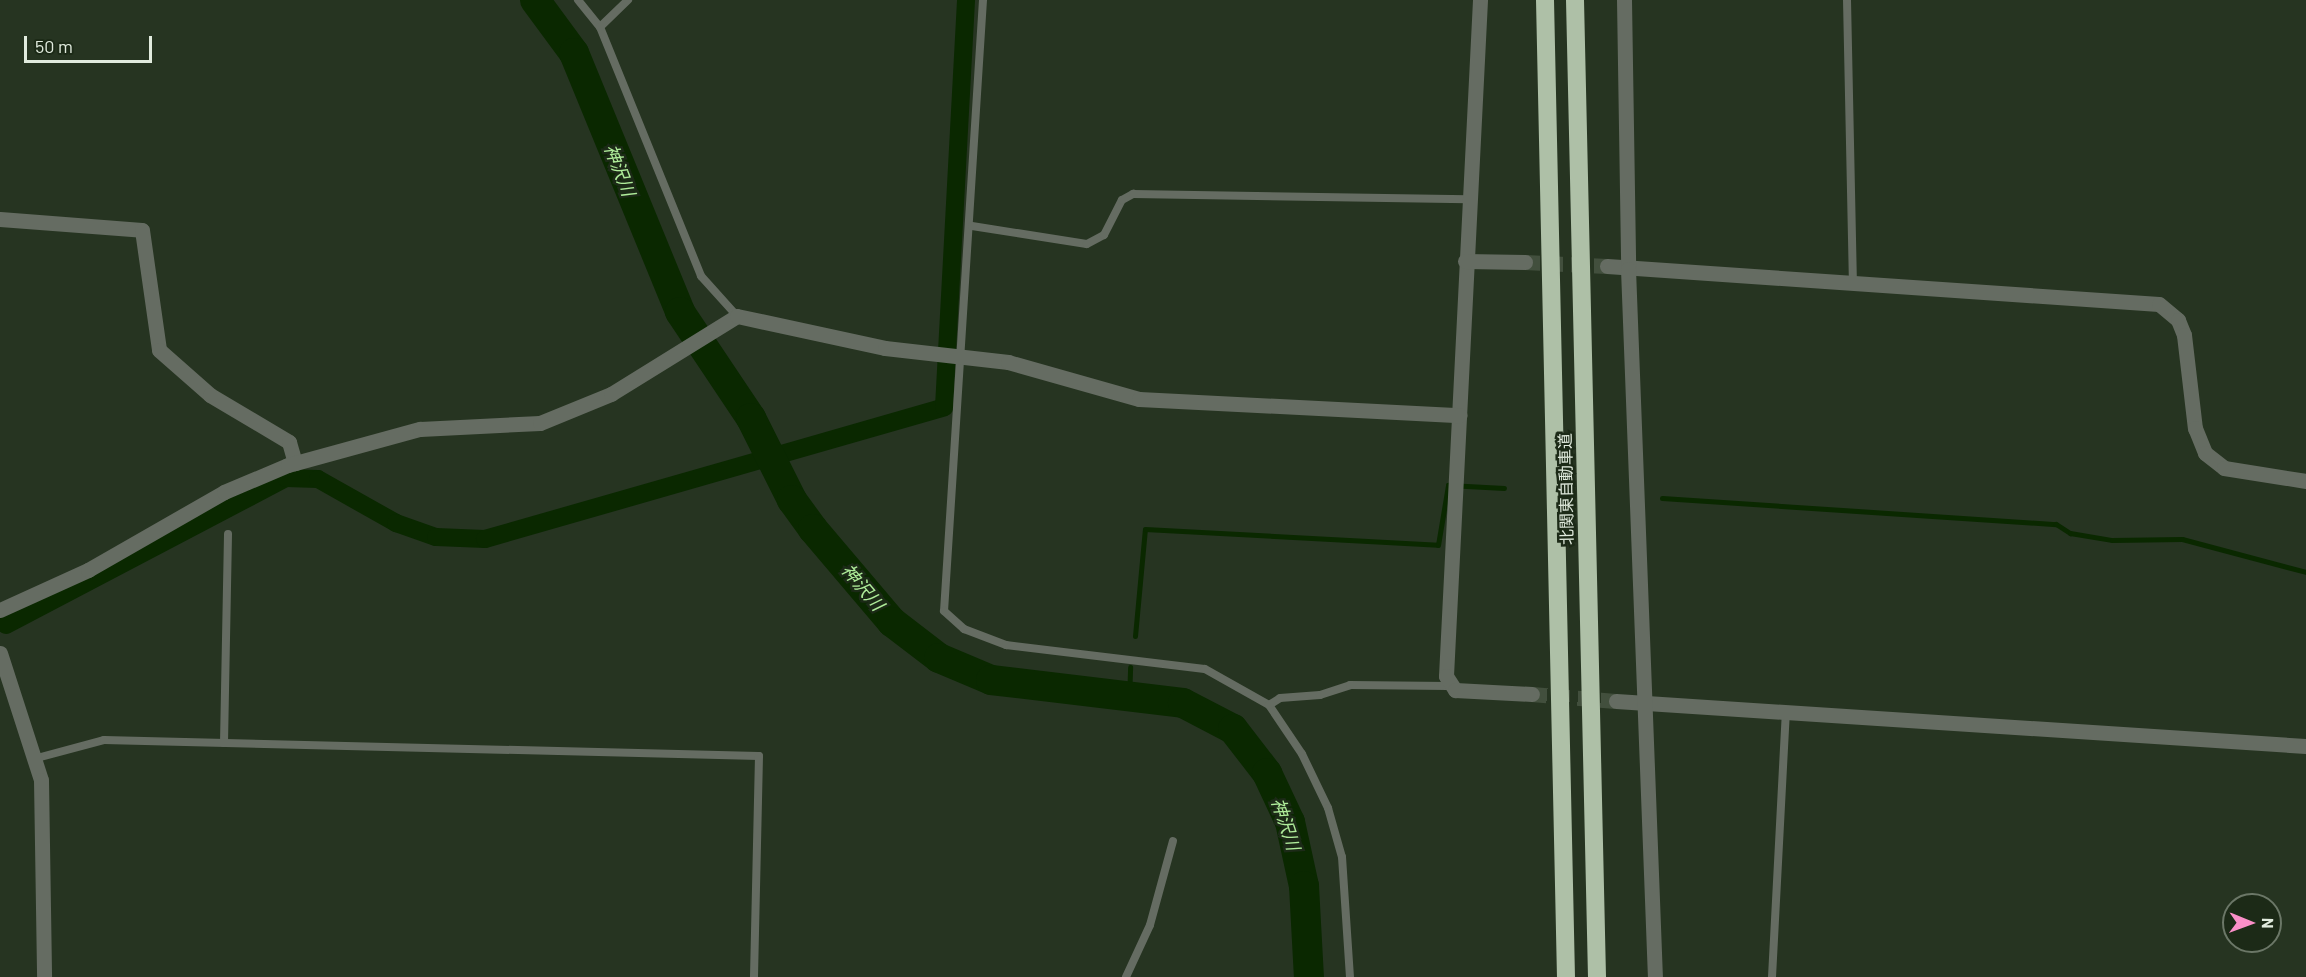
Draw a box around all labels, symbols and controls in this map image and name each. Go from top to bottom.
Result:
scale bar [27,24,154,62]
text: 50 m [35,35,73,57]
water label: 神沢川 [600,141,640,199]
street label: 北関東自動車道 [1555,433,1577,545]
water label: 神沢川 [837,559,889,615]
water label: 神沢川 [1267,795,1305,853]
north arrow [2222,893,2282,953]
text: N [2259,918,2278,929]

